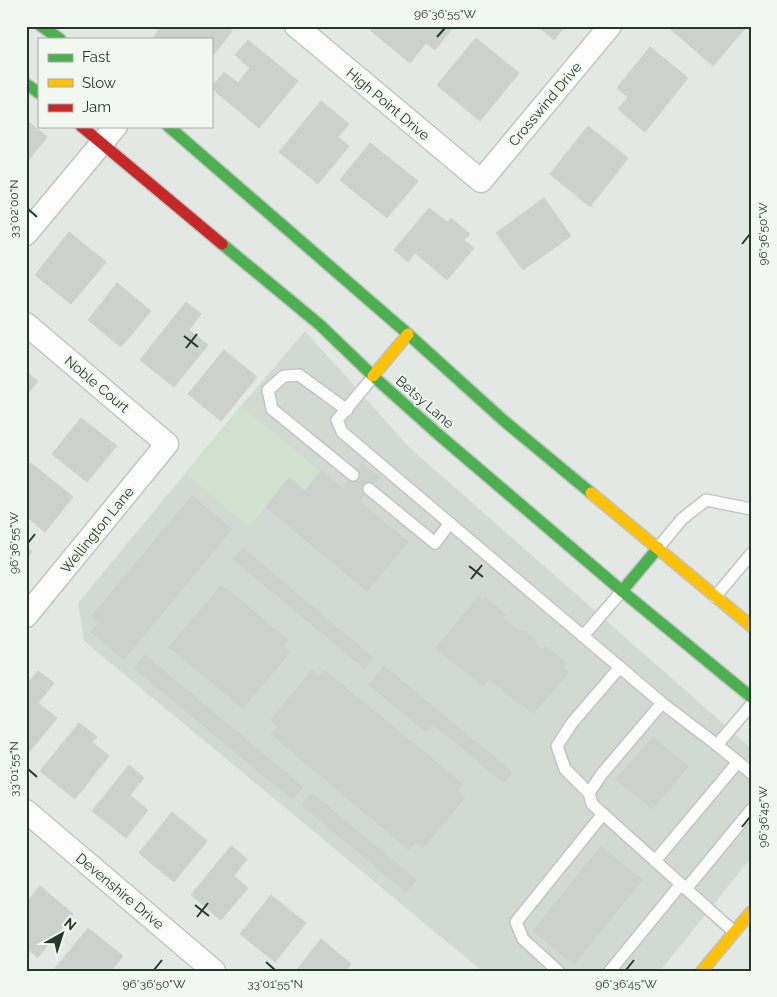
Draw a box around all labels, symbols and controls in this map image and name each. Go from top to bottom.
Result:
text: 96°36'55"W [414,7,477,21]
legend [38,38,212,128]
text: Fast [82,48,110,66]
street label: Crosswind Drive [505,59,585,149]
street label: High Point Drive [343,65,433,143]
text: Slow [82,74,116,92]
text: Jam [82,98,111,116]
text: 33°02'00"N [7,180,21,238]
text: 96°36'50"W [756,202,770,265]
street label: Noble Court [62,352,133,416]
street label: Betsy Lane [393,372,457,432]
street label: Wellington Lane [57,484,137,576]
text: 96°36'55"W [7,511,21,574]
text: 33°01'55"N [7,741,21,797]
text: 96°36'45"W [756,786,770,848]
street label: Devenshire Drive [73,850,167,932]
north arrow [38,910,88,960]
text: N [61,914,79,933]
text: 96°36'50"W [123,977,186,991]
text: 33°01'55"N [247,977,303,991]
text: 96°36'45"W [595,977,657,991]

